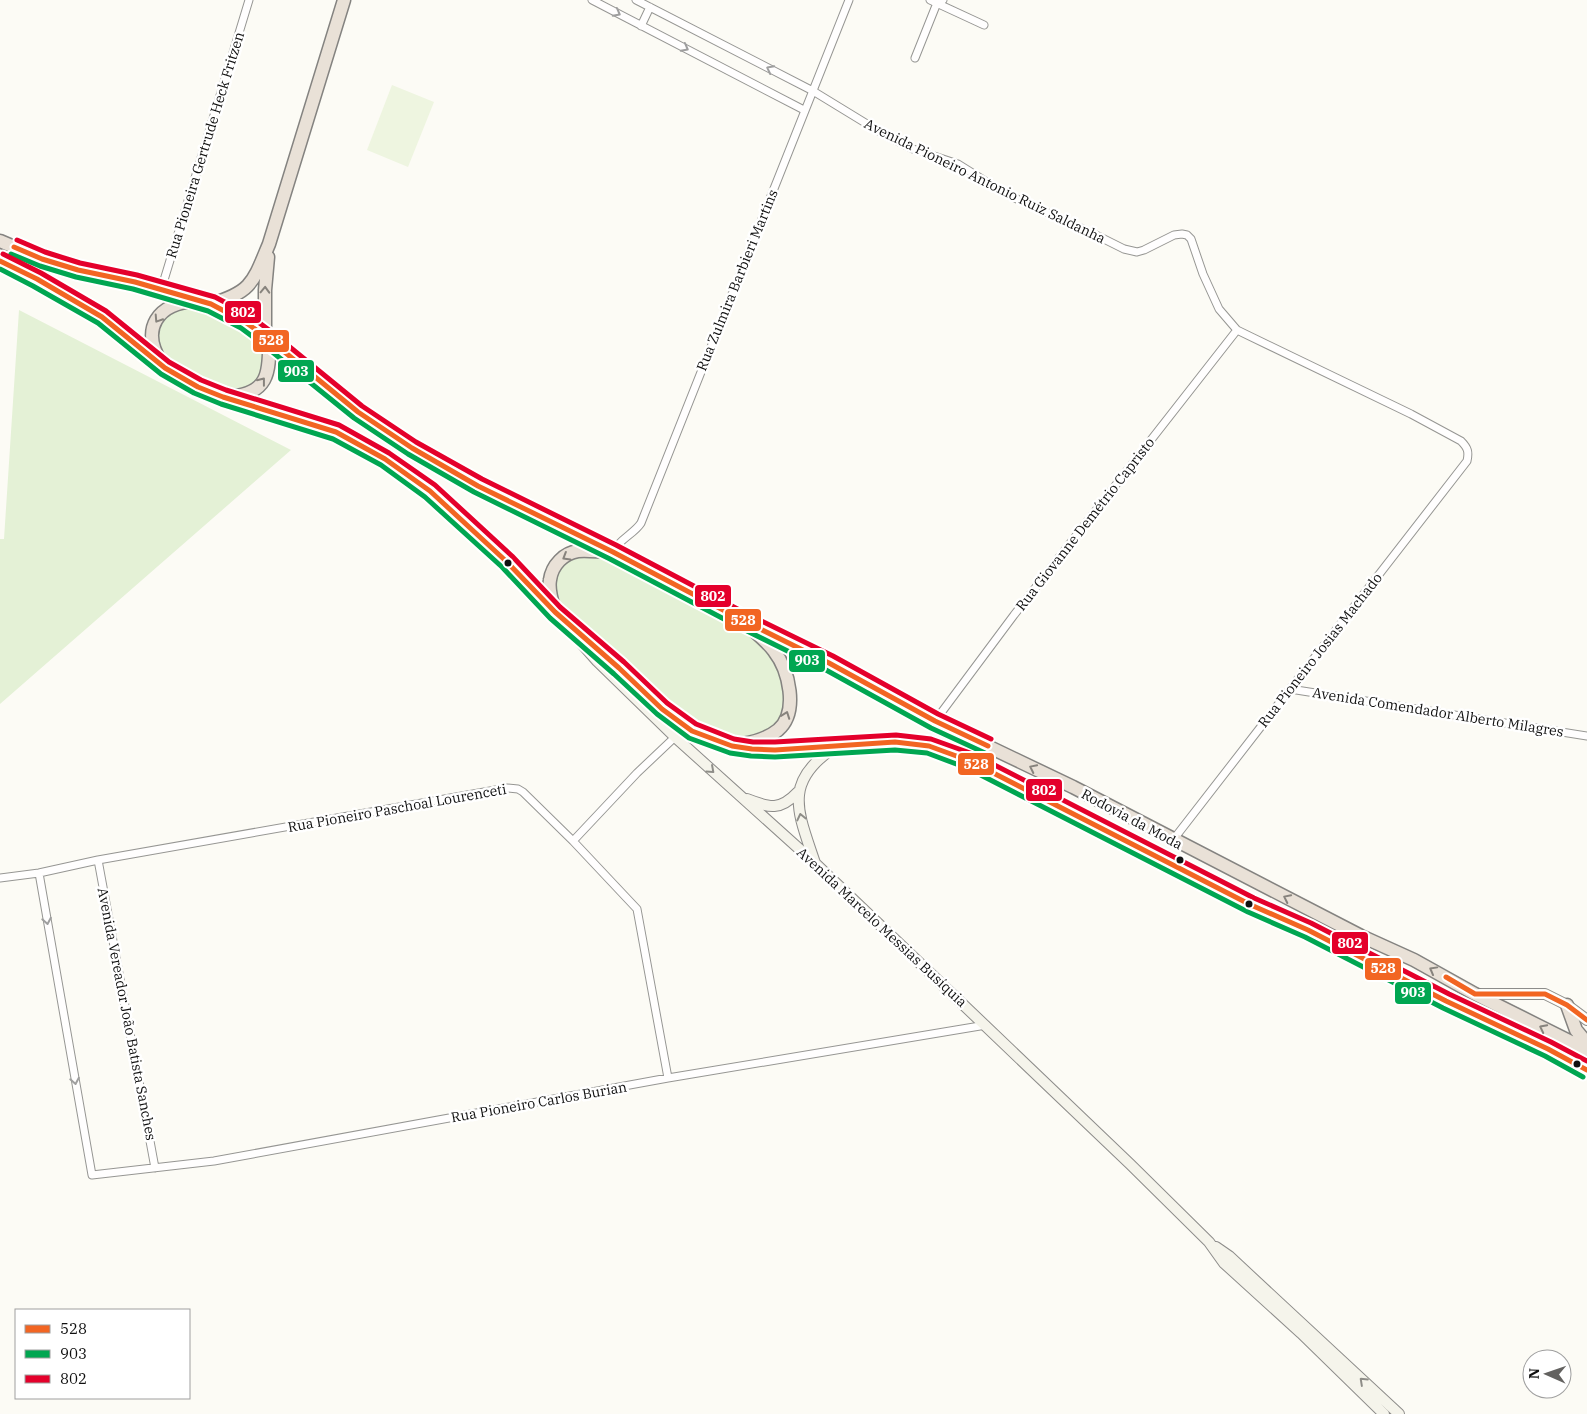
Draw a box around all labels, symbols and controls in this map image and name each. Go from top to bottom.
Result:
one-way arrow [611,7,620,17]
street label: Rua Pioneira Gertrude Heck Fritzen [162,30,248,260]
one-way arrow [679,42,688,52]
one-way arrow [766,65,775,75]
street label: Avenida Pioneiro Antonio Ruiz Saldanha [861,115,1109,248]
street label: Rua Zulmira Barbieri Martins [692,186,782,373]
one-way arrow [260,286,270,294]
line badge: 802 [224,300,262,324]
text: 802 [230,303,256,321]
one-way arrow [155,314,164,323]
line badge: 528 [252,329,290,353]
text: 528 [258,331,284,349]
line badge: 903 [277,359,315,383]
text: 903 [283,362,309,380]
one-way arrow [256,378,265,387]
street label: Rua Giovanne Demétrio Capristo [1012,434,1158,614]
one-way arrow [562,550,571,560]
unlabelled marker [503,558,513,568]
street label: Rua Pioneiro Josias Machado [1254,569,1386,731]
line badge: 802 [694,584,732,608]
text: 802 [700,587,726,605]
line badge: 528 [724,608,762,632]
text: 528 [730,611,756,629]
line badge: 903 [788,649,826,673]
text: 903 [794,651,820,669]
street label: Avenida Comendador Alberto Milagres [1311,683,1565,741]
one-way arrow [780,712,790,720]
line badge: 528 [957,752,995,776]
text: 528 [963,755,989,773]
one-way arrow [706,764,715,773]
one-way arrow [1030,764,1039,774]
line badge: 802 [1025,778,1063,802]
street label: Rua Pioneiro Paschoal Lourenceti [286,780,508,836]
text: 802 [1031,781,1057,799]
street label: Rodovia da Moda [1078,785,1186,853]
one-way arrow [796,813,807,822]
street label: Avenida Marcelo Messias Busíquia [793,843,971,1011]
unlabelled marker [1175,855,1185,865]
street label: Avenida Vereador João Batista Sanches [94,886,160,1142]
one-way arrow [1283,894,1292,904]
unlabelled marker [1244,899,1254,909]
one-way arrow [42,916,52,925]
line badge: 802 [1331,931,1369,955]
text: 802 [1337,934,1363,952]
line badge: 528 [1364,957,1402,981]
text: 528 [1370,959,1396,977]
one-way arrow [1429,966,1438,976]
line badge: 903 [1394,981,1432,1005]
text: 903 [1400,983,1426,1001]
one-way arrow [1540,1024,1549,1034]
unlabelled marker [1572,1059,1582,1069]
one-way arrow [70,1076,80,1085]
street label: Rua Pioneiro Carlos Burian [450,1078,628,1126]
legend [15,1309,190,1399]
text: 528 [60,1319,87,1338]
text: 903 [60,1344,87,1363]
north arrow [1522,1349,1572,1399]
text: N [1525,1368,1543,1379]
text: 802 [60,1369,87,1388]
one-way arrow [1360,1378,1369,1387]

